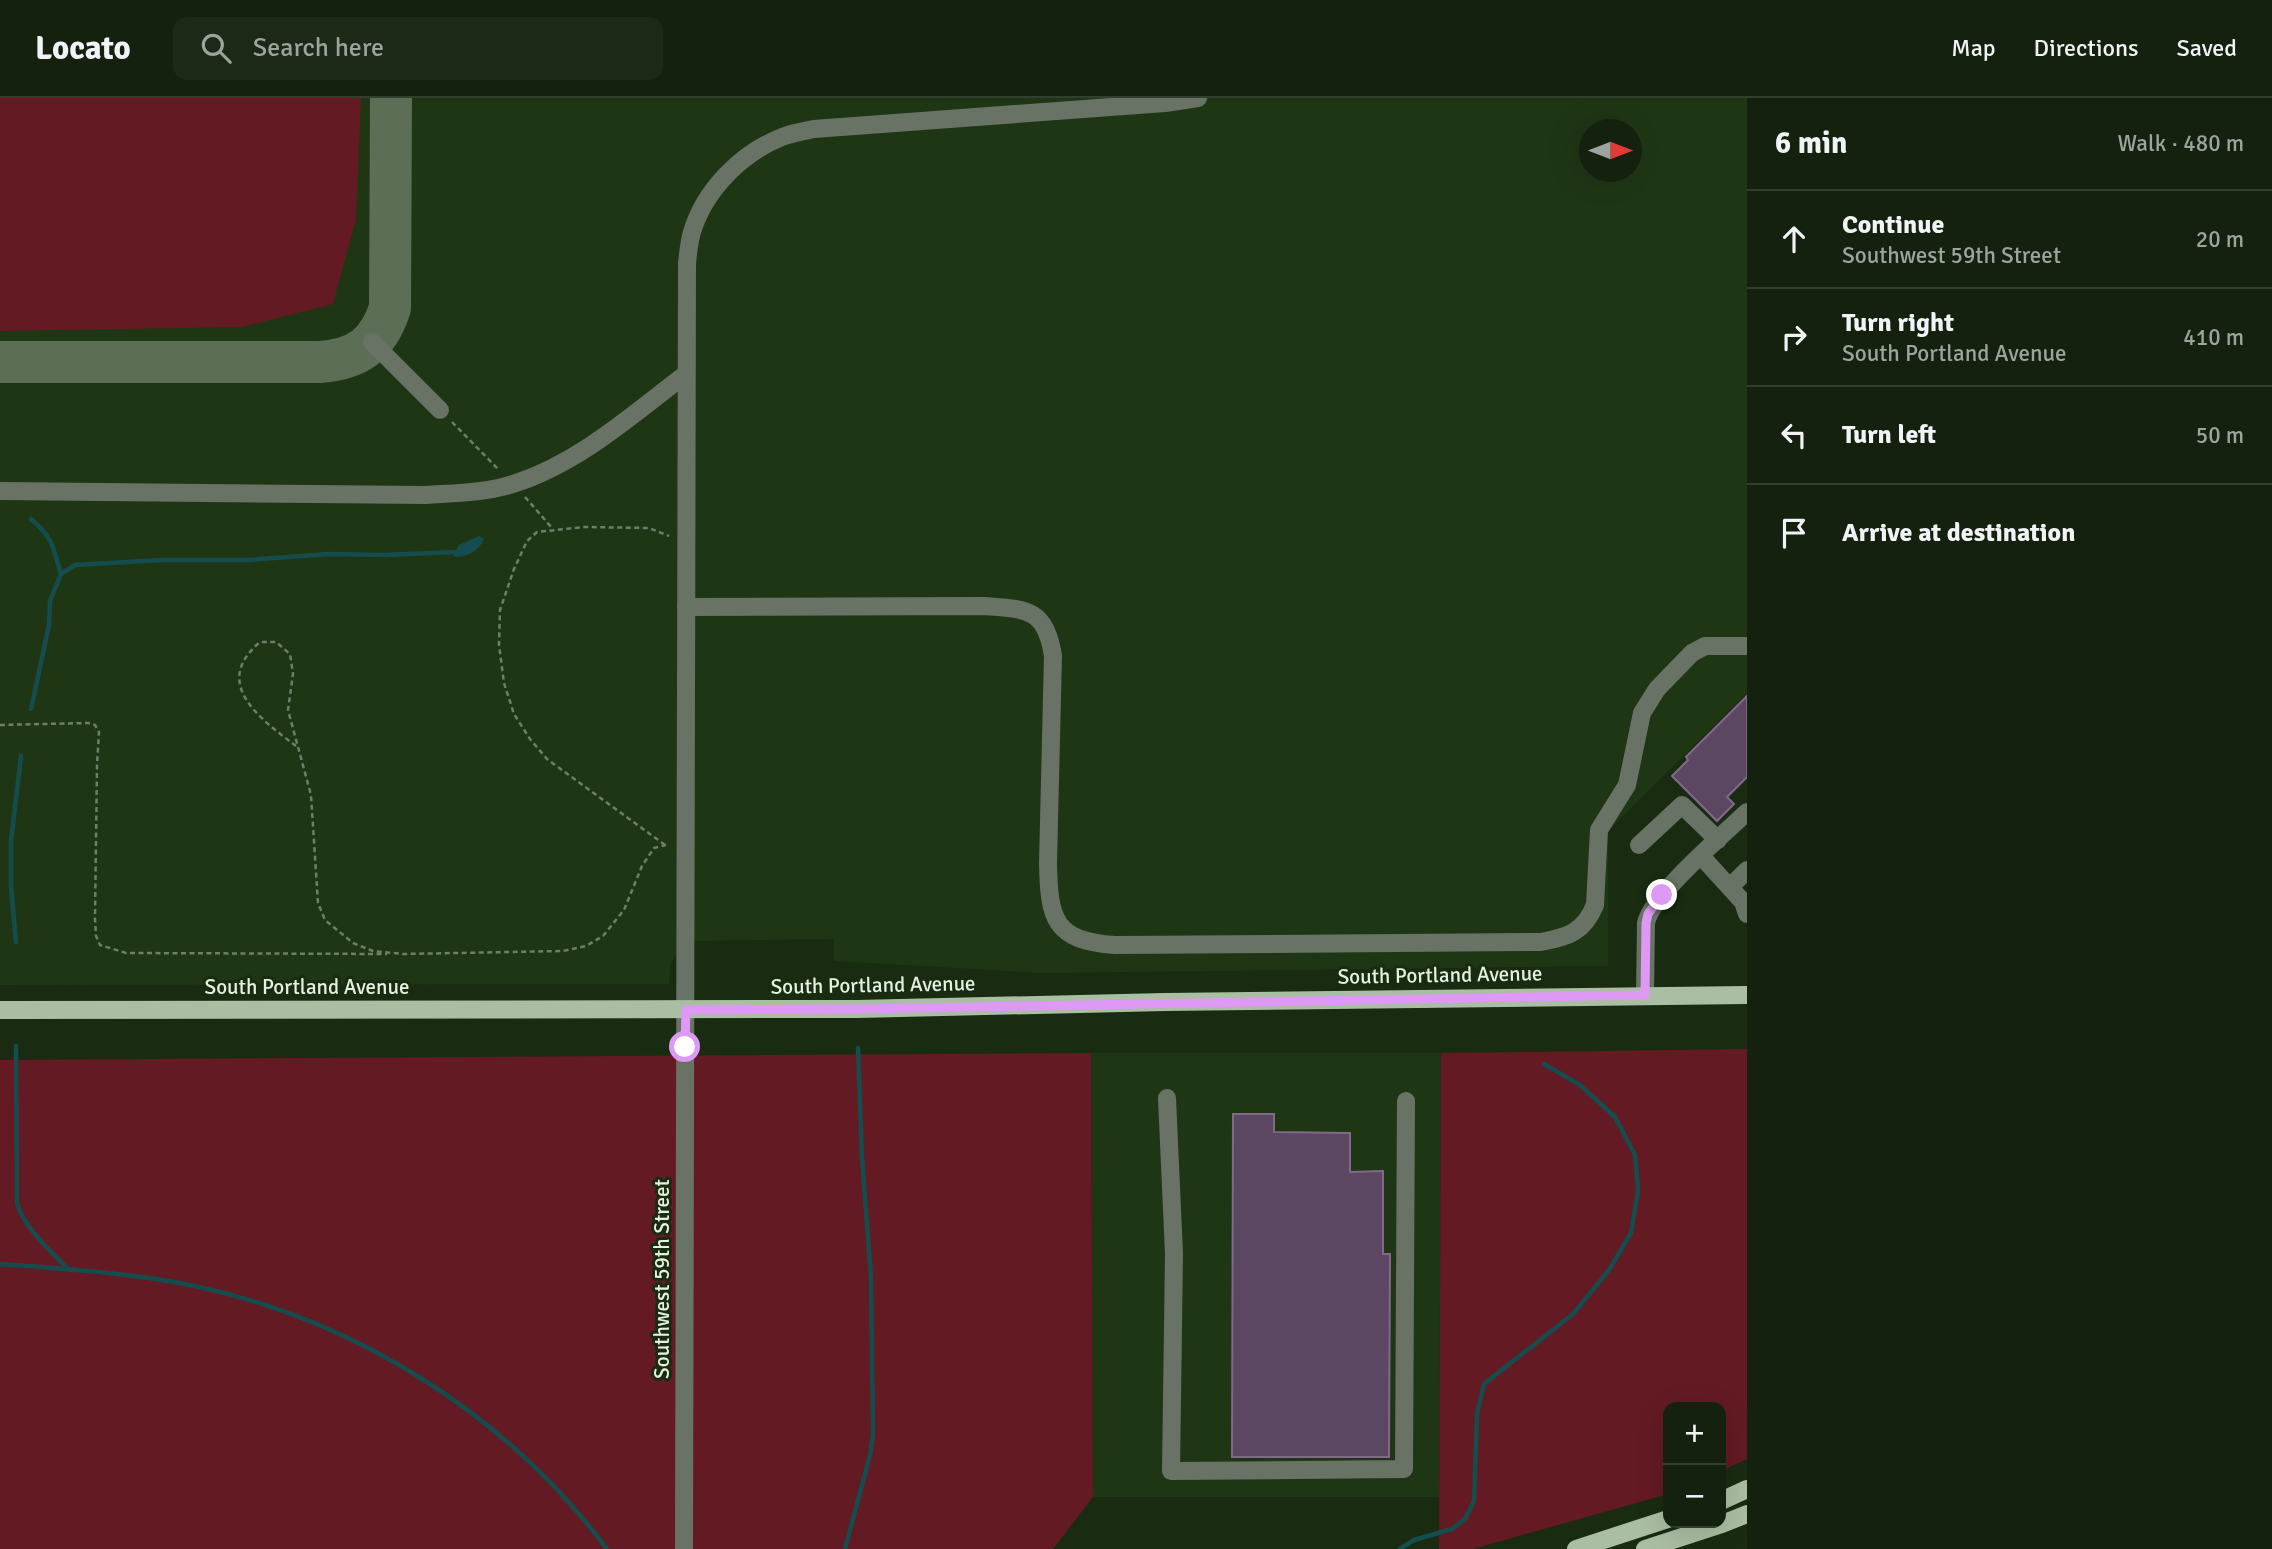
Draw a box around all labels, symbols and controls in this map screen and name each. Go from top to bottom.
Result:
search box [173,17,663,80]
text: Locato [35,28,131,69]
icon: search [197,29,235,67]
text: Search here [253,32,384,64]
text: Map [1951,33,1996,63]
text: Directions [2034,33,2139,63]
text: Saved [2177,33,2237,63]
north arrow [1579,119,1642,182]
text: 6 min [1775,125,1847,162]
text: Walk · 480 m [2118,129,2244,158]
text: Continue [1842,209,1944,241]
icon: ahead [1775,220,1813,258]
text: 20 m [2196,225,2244,254]
text: Southwest 59th Street [1842,241,2061,270]
text: Turn right [1842,307,1954,339]
icon: right [1775,318,1813,356]
text: 410 m [2183,323,2244,352]
text: South Portland Avenue [1842,339,2067,368]
icon: left [1775,416,1813,454]
text: Turn left [1842,419,1936,451]
text: 50 m [2196,421,2244,450]
icon: arrive [1775,514,1813,552]
text: Arrive at destination [1842,517,2075,549]
route end [1646,879,1677,910]
street label: South Portland Avenue [1337,960,1543,990]
street label: South Portland Avenue [770,970,976,1000]
street label: South Portland Avenue [205,974,410,1000]
route start [669,1031,700,1062]
street label: Southwest 59th Street [649,1179,675,1379]
map controls [1663,1402,1726,1528]
button: + [1663,1402,1726,1465]
button: − [1663,1465,1726,1528]

